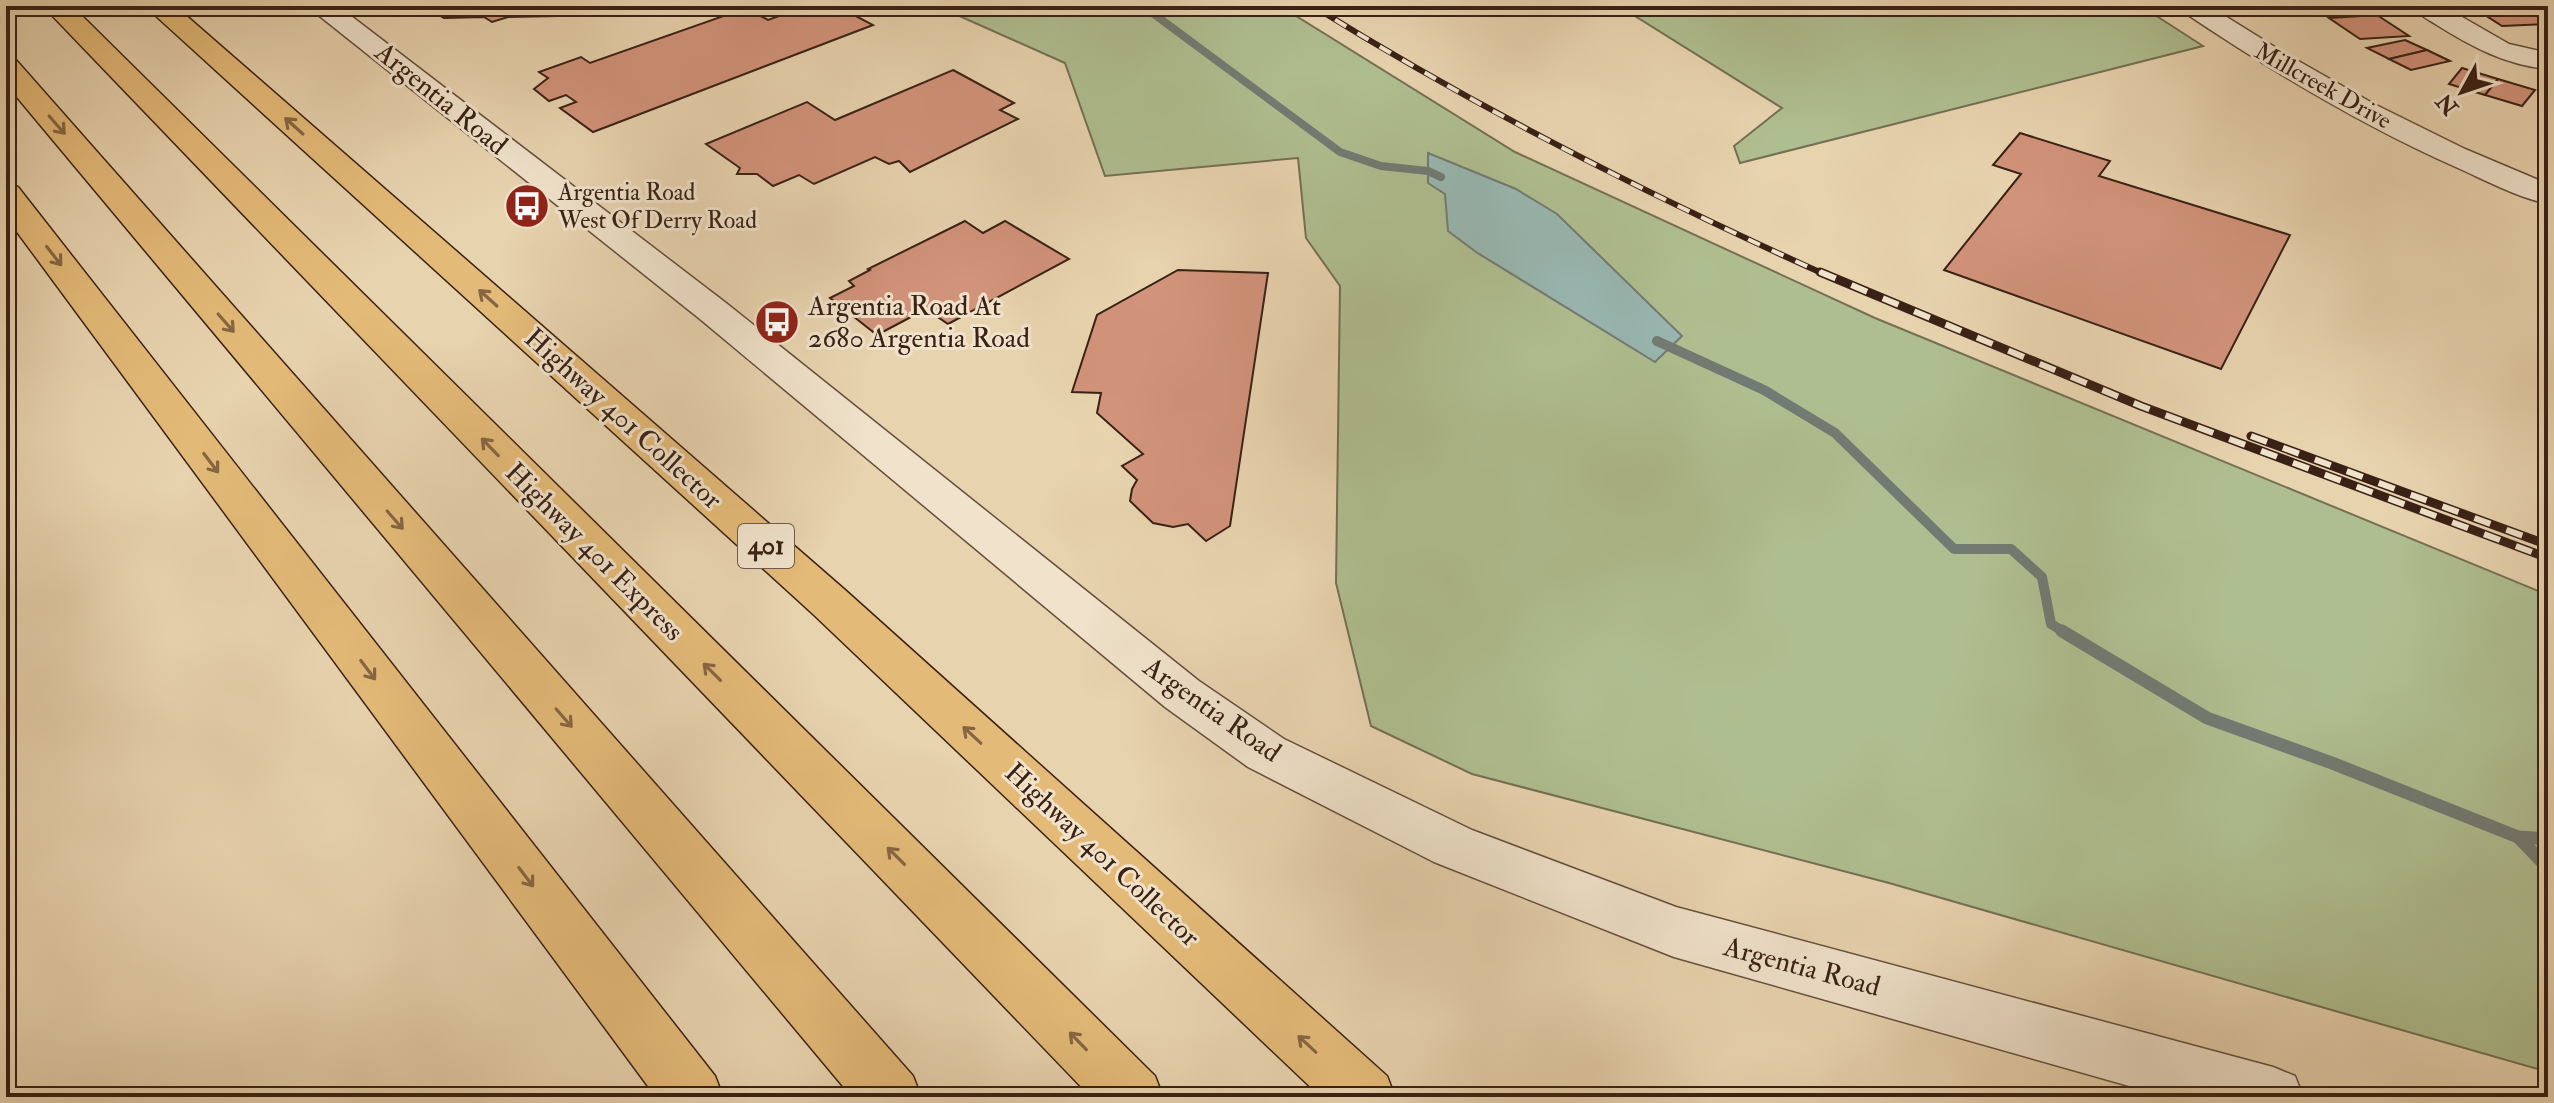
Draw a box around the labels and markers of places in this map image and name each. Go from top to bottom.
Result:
place label: Argentia Road West Of Derry Road [557,177,757,236]
bus stop icon: Argentia Road West Of Derry Road [503,182,551,230]
place label: Argentia Road At 2680 Argentia Road [807,289,1030,356]
bus stop icon: Argentia Road At 2680 Argentia Road [753,298,801,346]

